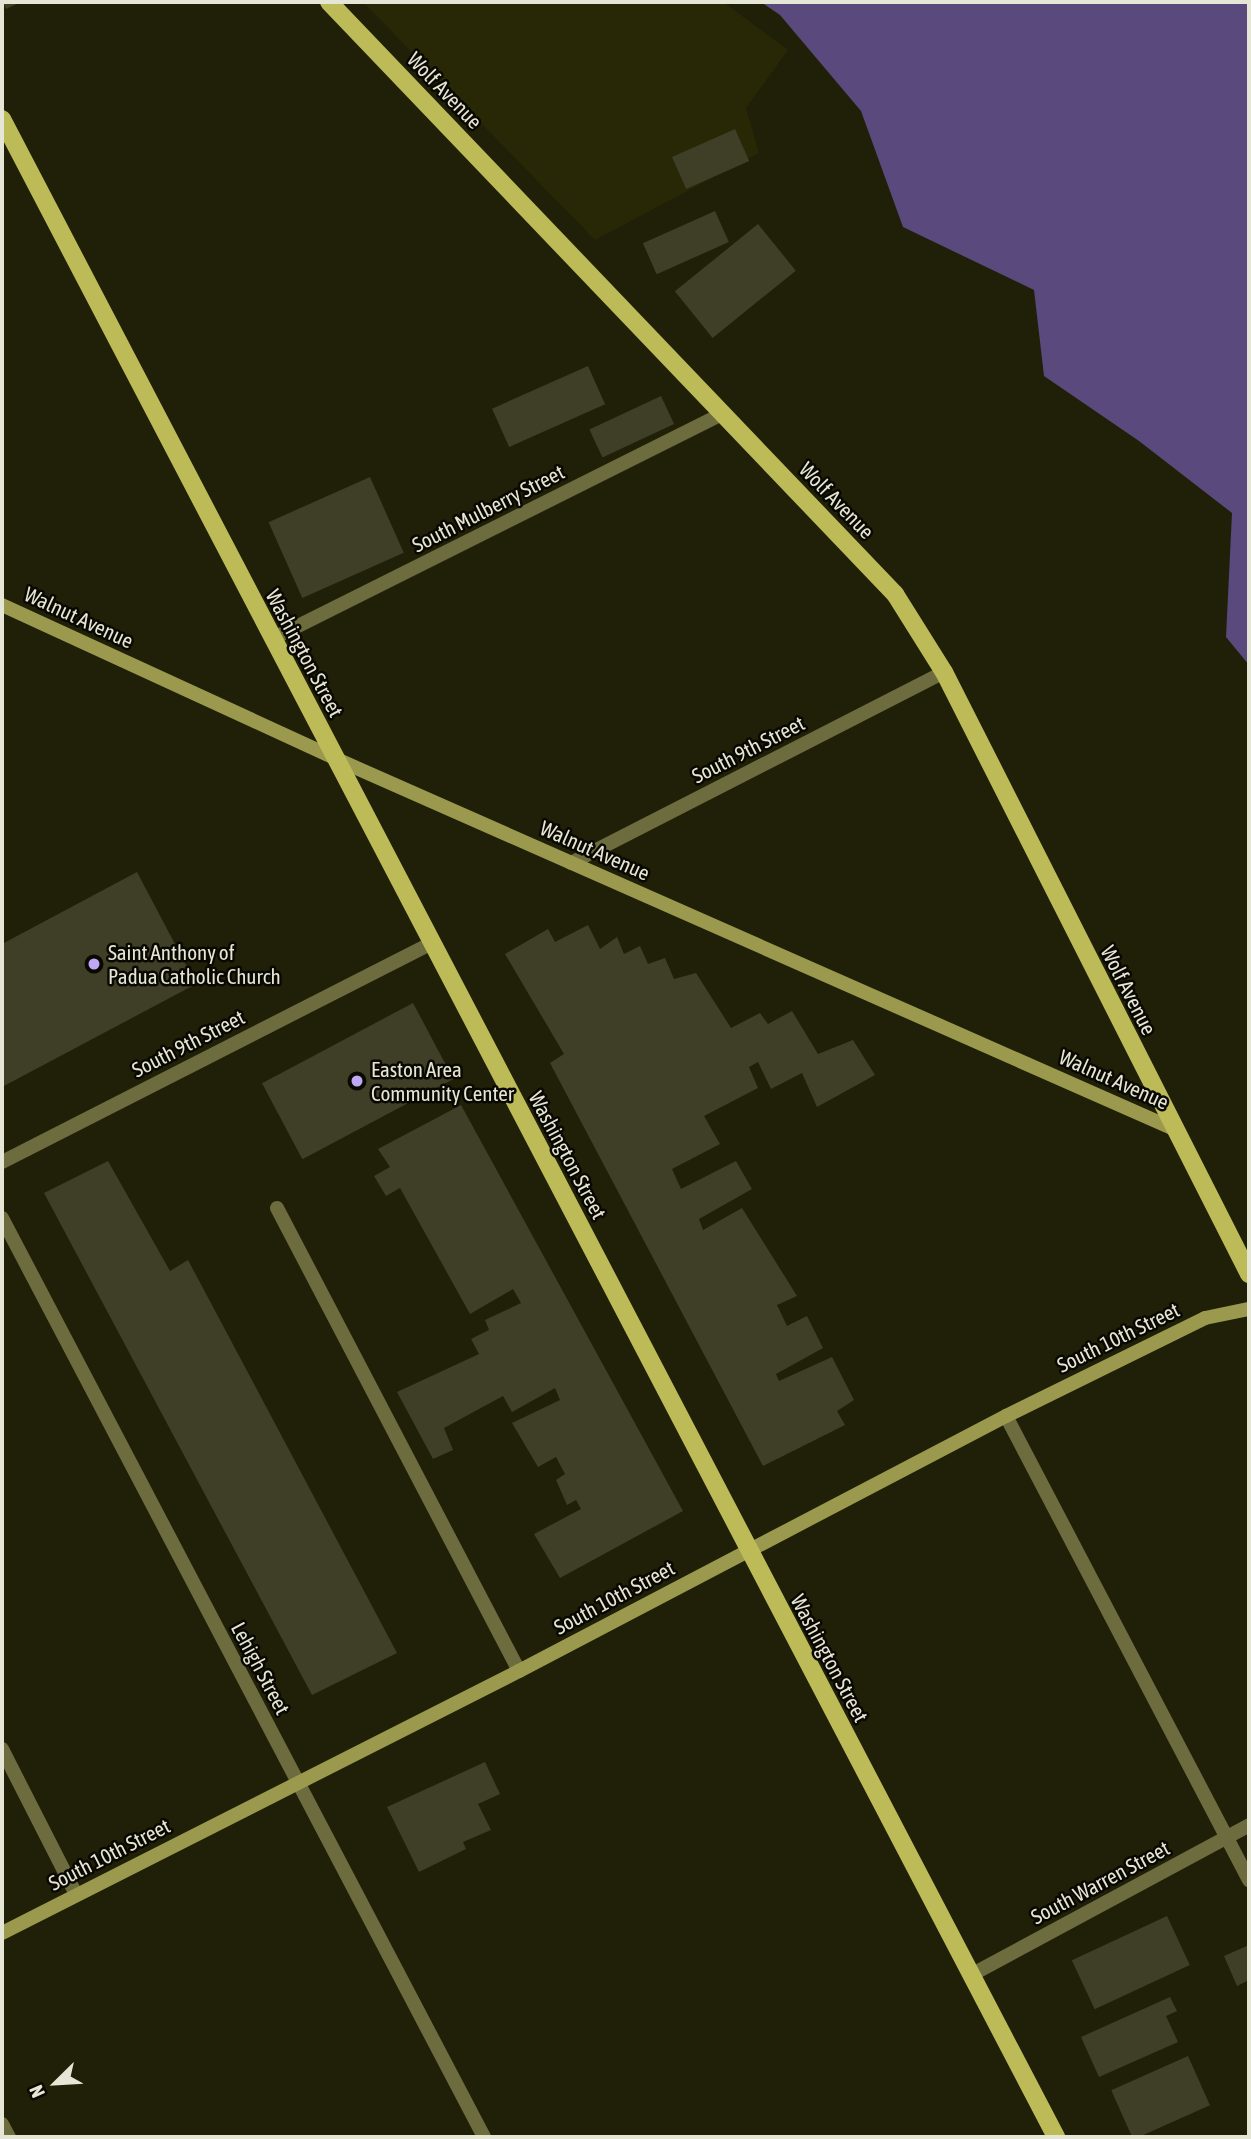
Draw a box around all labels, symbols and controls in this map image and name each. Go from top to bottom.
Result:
street label: Wolf Avenue [402,46,488,134]
street label: Wolf Avenue [794,456,880,544]
street label: South Mulberry Street [408,459,568,557]
street label: Walnut Avenue [21,581,137,653]
street label: Washington Street [261,585,349,721]
street label: South 9th Street [687,710,809,788]
street label: Walnut Avenue [536,815,654,885]
place label: Saint Anthony of Padua Catholic Church [108,939,281,989]
street label: Wolf Avenue [1096,941,1162,1039]
marker: Saint Anthony of Padua Catholic Church [86,956,102,972]
street label: South 9th Street [127,1004,249,1082]
street label: Walnut Avenue [1055,1044,1173,1114]
place label: Easton Area Community Center [371,1056,514,1106]
marker: Easton Area Community Center [349,1073,365,1089]
street label: Washington Street [524,1087,612,1223]
street label: South 10th Street [1053,1297,1183,1377]
street label: South 10th Street [549,1555,679,1639]
street label: Washington Street [786,1590,874,1726]
street label: Lehigh Street [226,1618,296,1718]
street label: South 10th Street [44,1813,174,1895]
street label: South Warren Street [1026,1835,1174,1929]
north arrow [21,2048,91,2118]
text: N [24,2082,49,2101]

